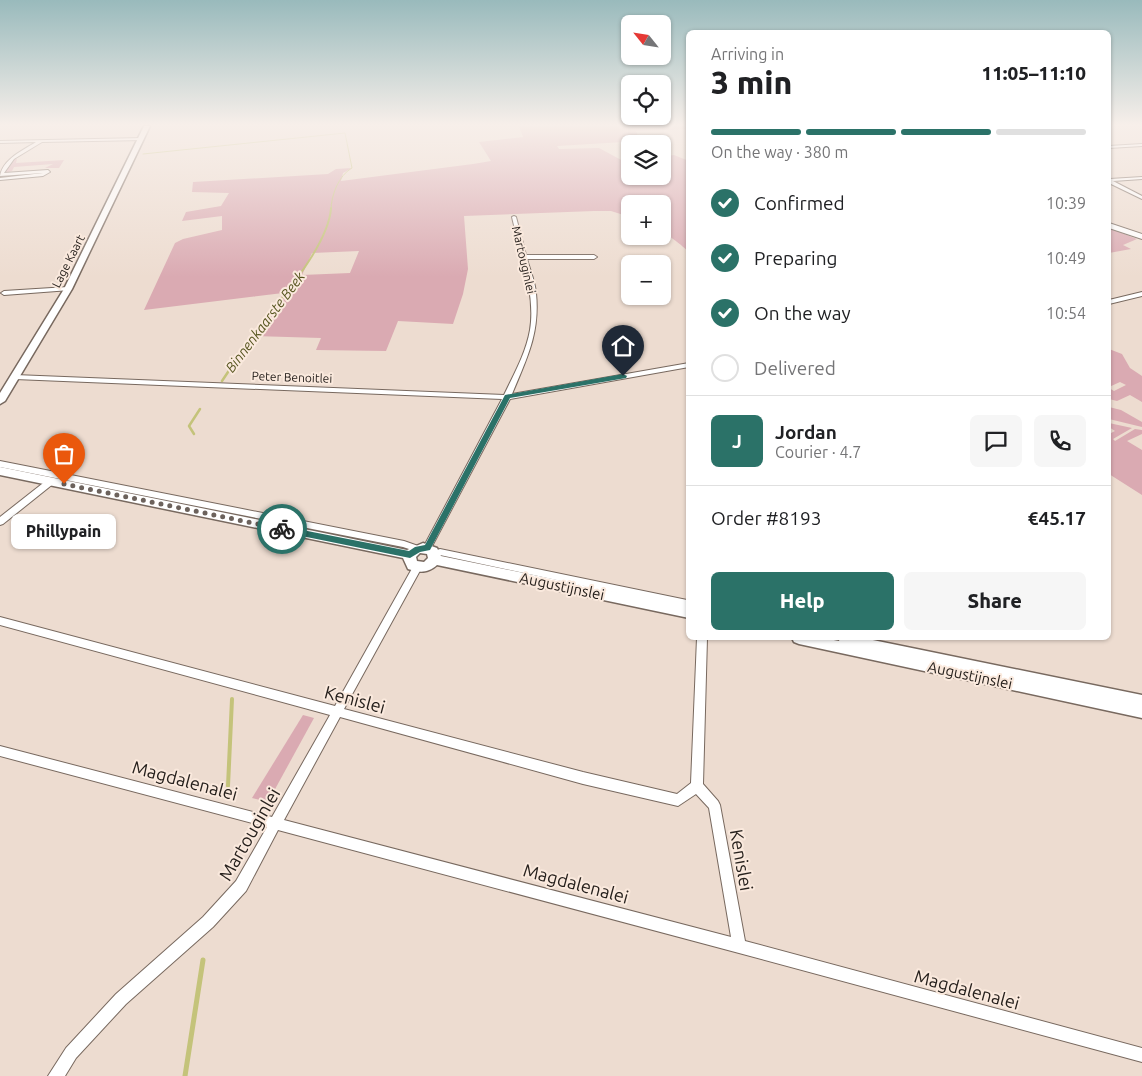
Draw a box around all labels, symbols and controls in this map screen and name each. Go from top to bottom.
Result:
north arrow [621,15,671,65]
map controls [621,15,671,305]
text: Arriving in [711,45,784,63]
text: 11:05–11:10 [981,62,1086,84]
text: 3 min [711,64,792,100]
button: locate [621,75,671,125]
button: layers [621,135,671,185]
text: On the way · 380 m [711,143,848,161]
icon: check [711,189,739,217]
text: Confirmed [754,192,845,214]
text: 10:39 [1046,194,1086,212]
button: + [621,195,671,245]
street label: Martouginlei [510,225,538,295]
street label: Lage Kaart [49,232,87,290]
icon: check [711,244,739,272]
text: Preparing [754,247,838,269]
text: 10:49 [1046,249,1086,267]
button: − [621,255,671,305]
water label: Binnenkaarste Beek [222,268,308,375]
icon: check [711,299,739,327]
text: On the way [754,302,851,324]
text: 10:54 [1046,304,1086,322]
pin [602,325,644,376]
icon: home [609,332,637,360]
text: Delivered [754,357,836,379]
street label: Peter Benoitlei [251,369,333,385]
button: chat [970,415,1022,467]
button: phone [1034,415,1086,467]
text: Jordan [775,421,837,443]
text: J [732,430,742,452]
pin [43,433,85,484]
icon: bag [50,440,78,468]
text: Courier · 4.7 [775,443,861,461]
courier [257,504,307,554]
text: Order #8193 [711,507,821,529]
text: €45.17 [1028,507,1086,529]
callout: Phillypain [12,514,116,549]
icon: bike [268,515,296,543]
text: Phillypain [26,522,101,540]
street label: Augustijnslei [518,569,606,603]
button: Help [711,572,894,630]
button: Share [904,572,1086,630]
street label: Augustijnslei [926,658,1014,692]
street label: Kenislei [322,681,388,717]
street label: Magdalenalei [130,756,240,804]
street label: Martouginlei [214,784,284,884]
street label: Kenislei [727,828,757,892]
street label: Magdalenalei [521,859,631,907]
street label: Magdalenalei [912,965,1022,1013]

